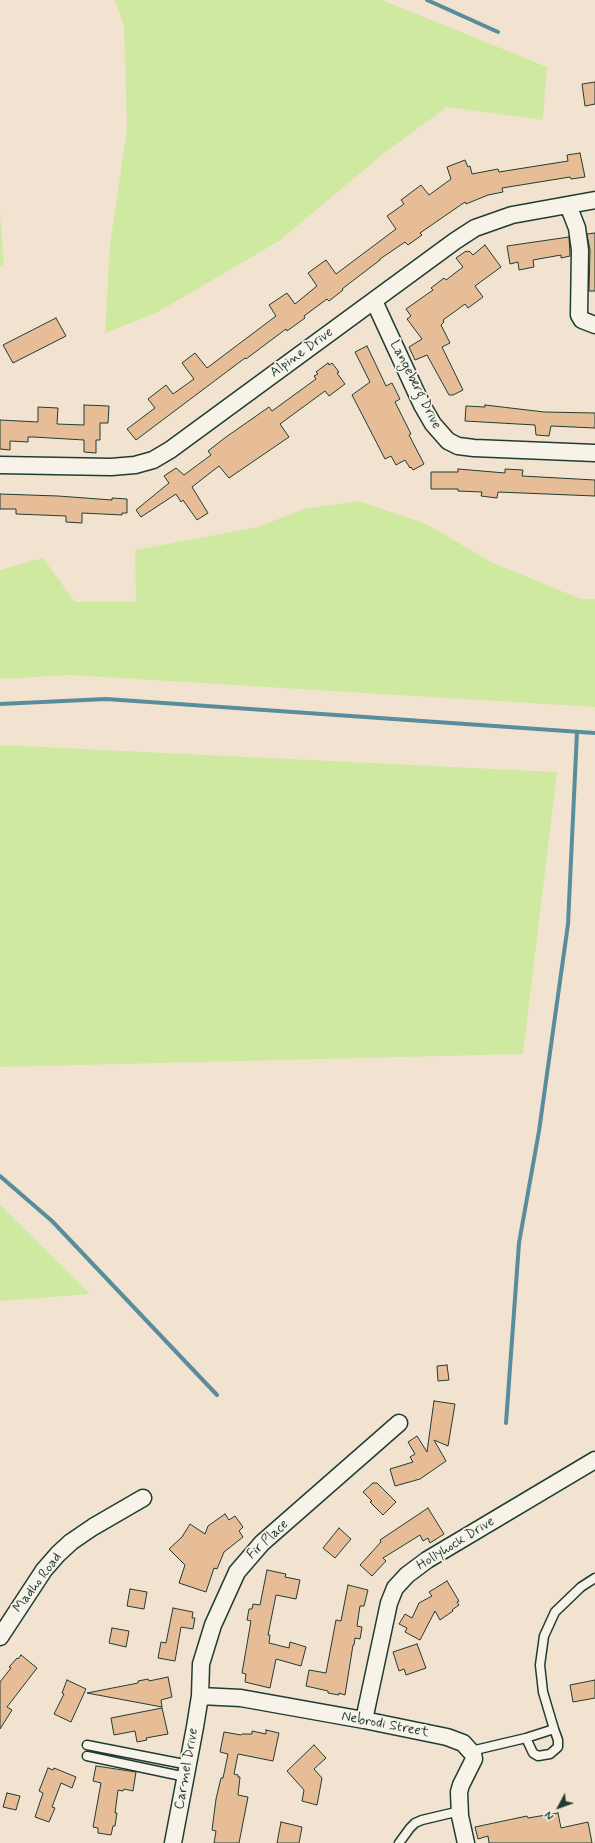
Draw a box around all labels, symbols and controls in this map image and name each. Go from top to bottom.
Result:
street label: Alpine Drive [267,324,337,382]
street label: Langeberg Drive [385,338,445,432]
street label: Hollyhock Drive [414,1513,498,1575]
street label: Fir Place [244,1517,292,1563]
street label: Madho Road [10,1550,66,1616]
street label: Nebrodi Street [340,1708,430,1742]
street label: Carmel Drive [172,1727,202,1811]
north arrow [539,1787,579,1827]
text: N [542,1808,558,1822]

